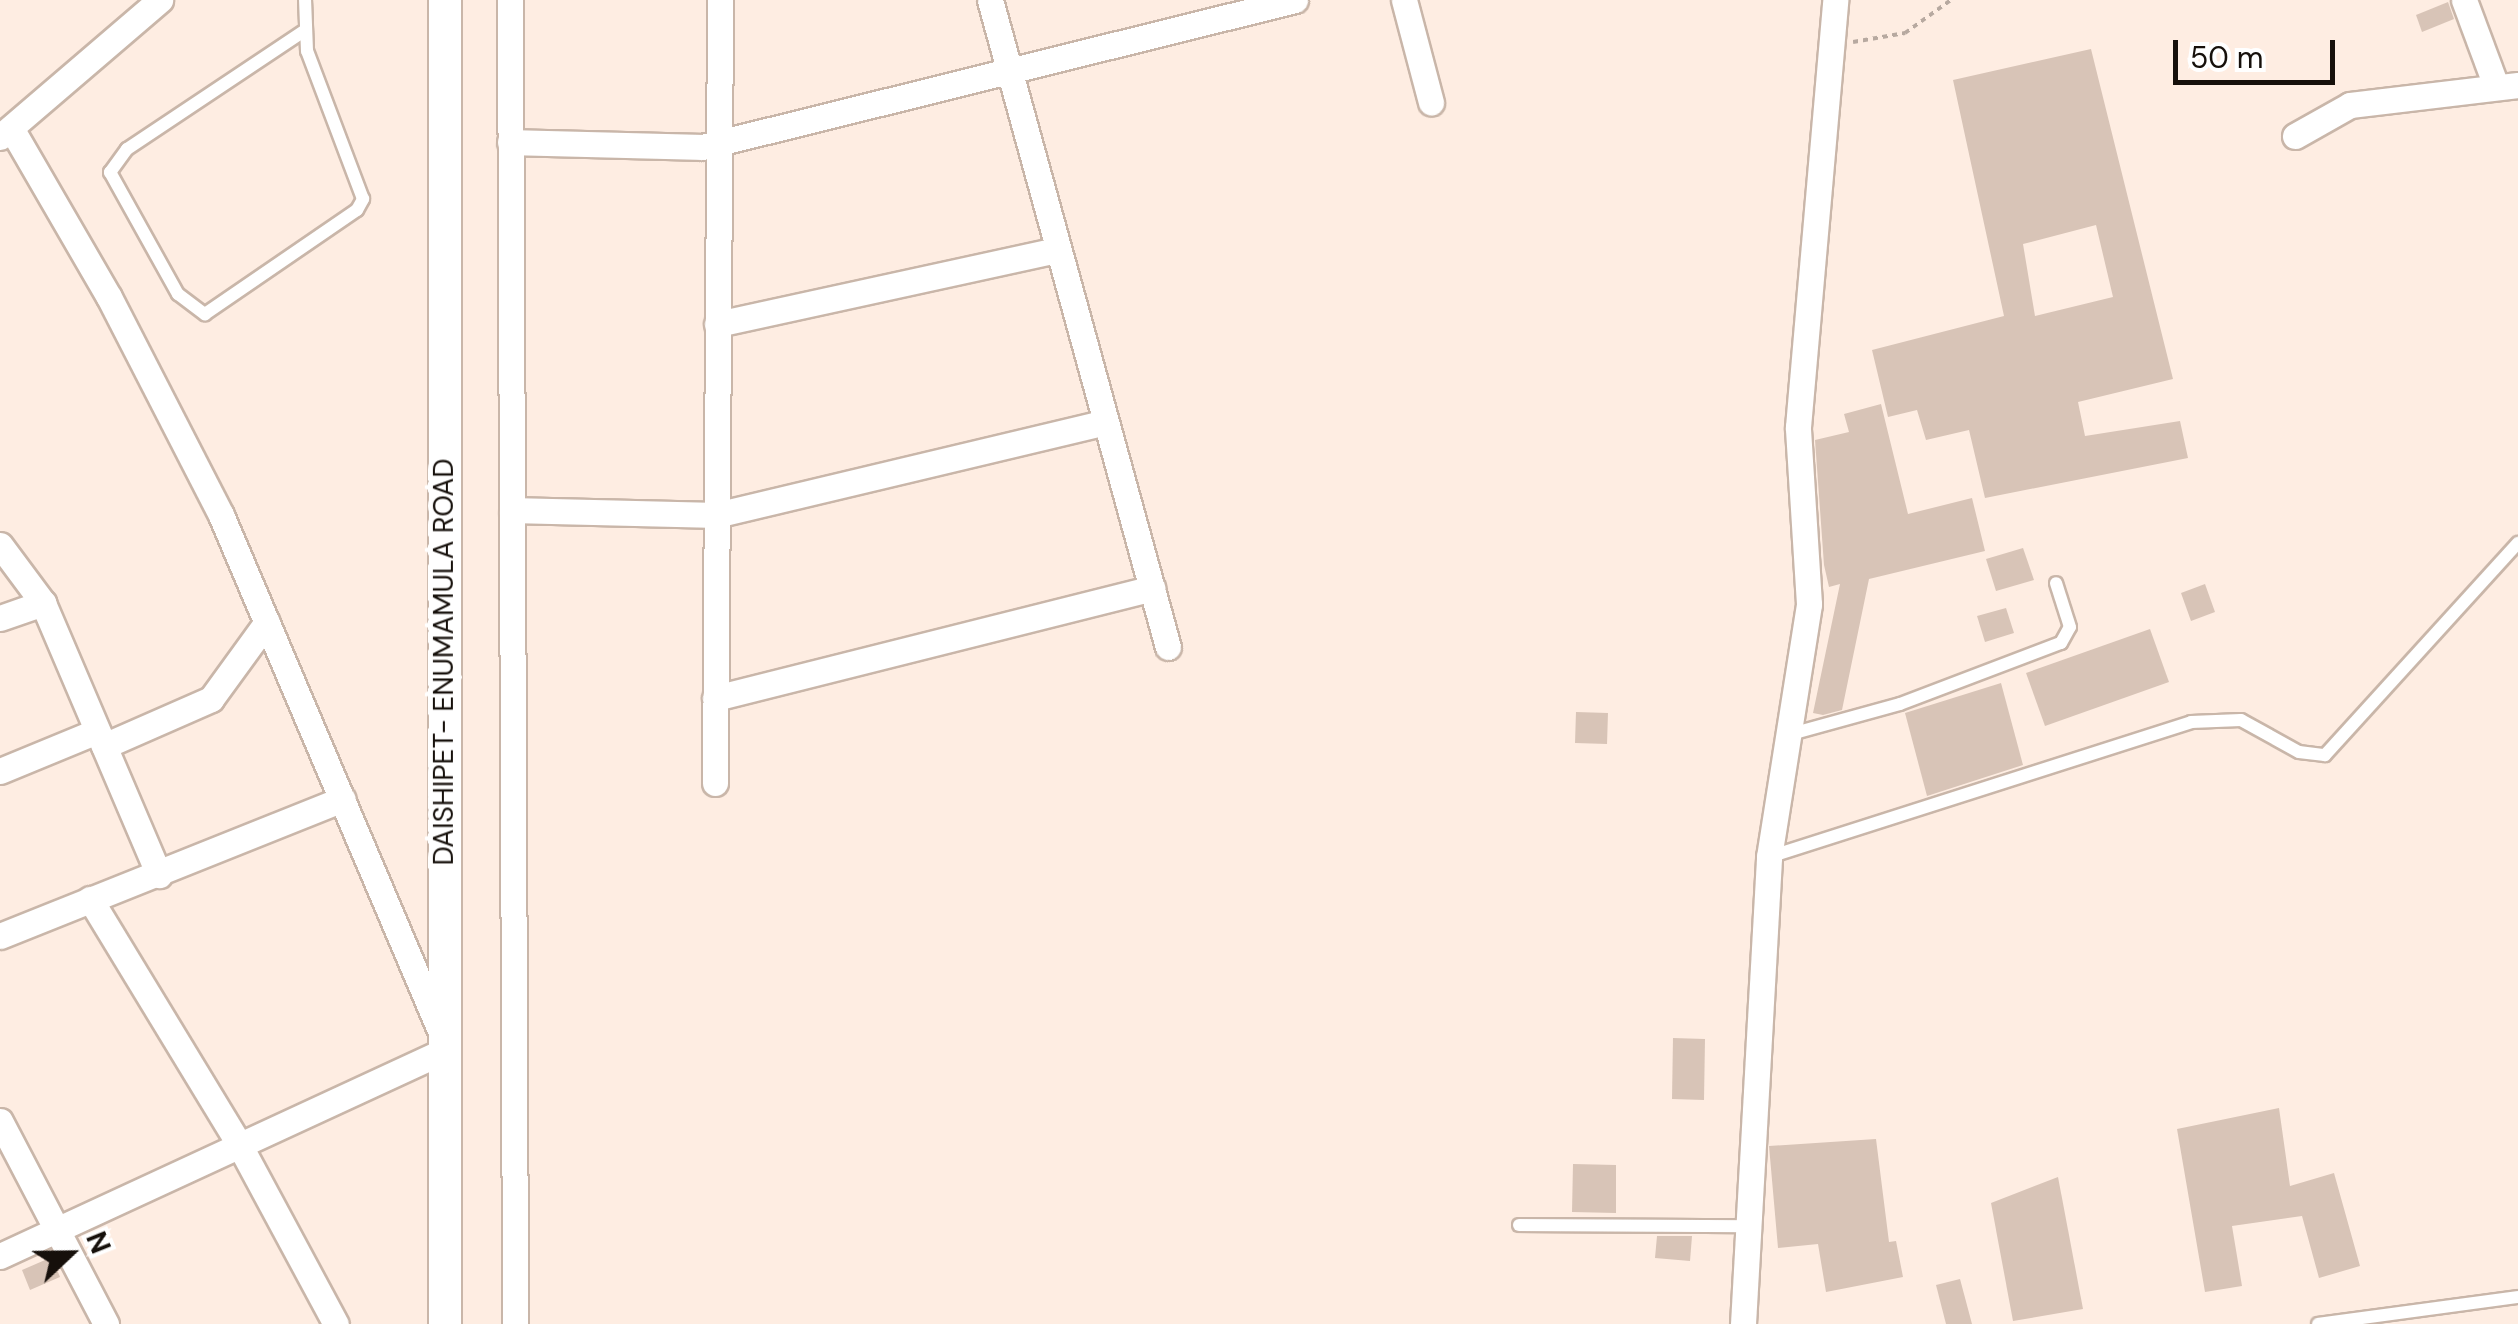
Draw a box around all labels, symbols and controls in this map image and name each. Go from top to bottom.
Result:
scale bar [2178,20,2340,82]
text: 50 m [2190,38,2264,77]
street label: DAISHIPET- ENUMAMULA ROAD [427,459,461,865]
north arrow [20,1204,120,1304]
text: N [77,1226,119,1259]

